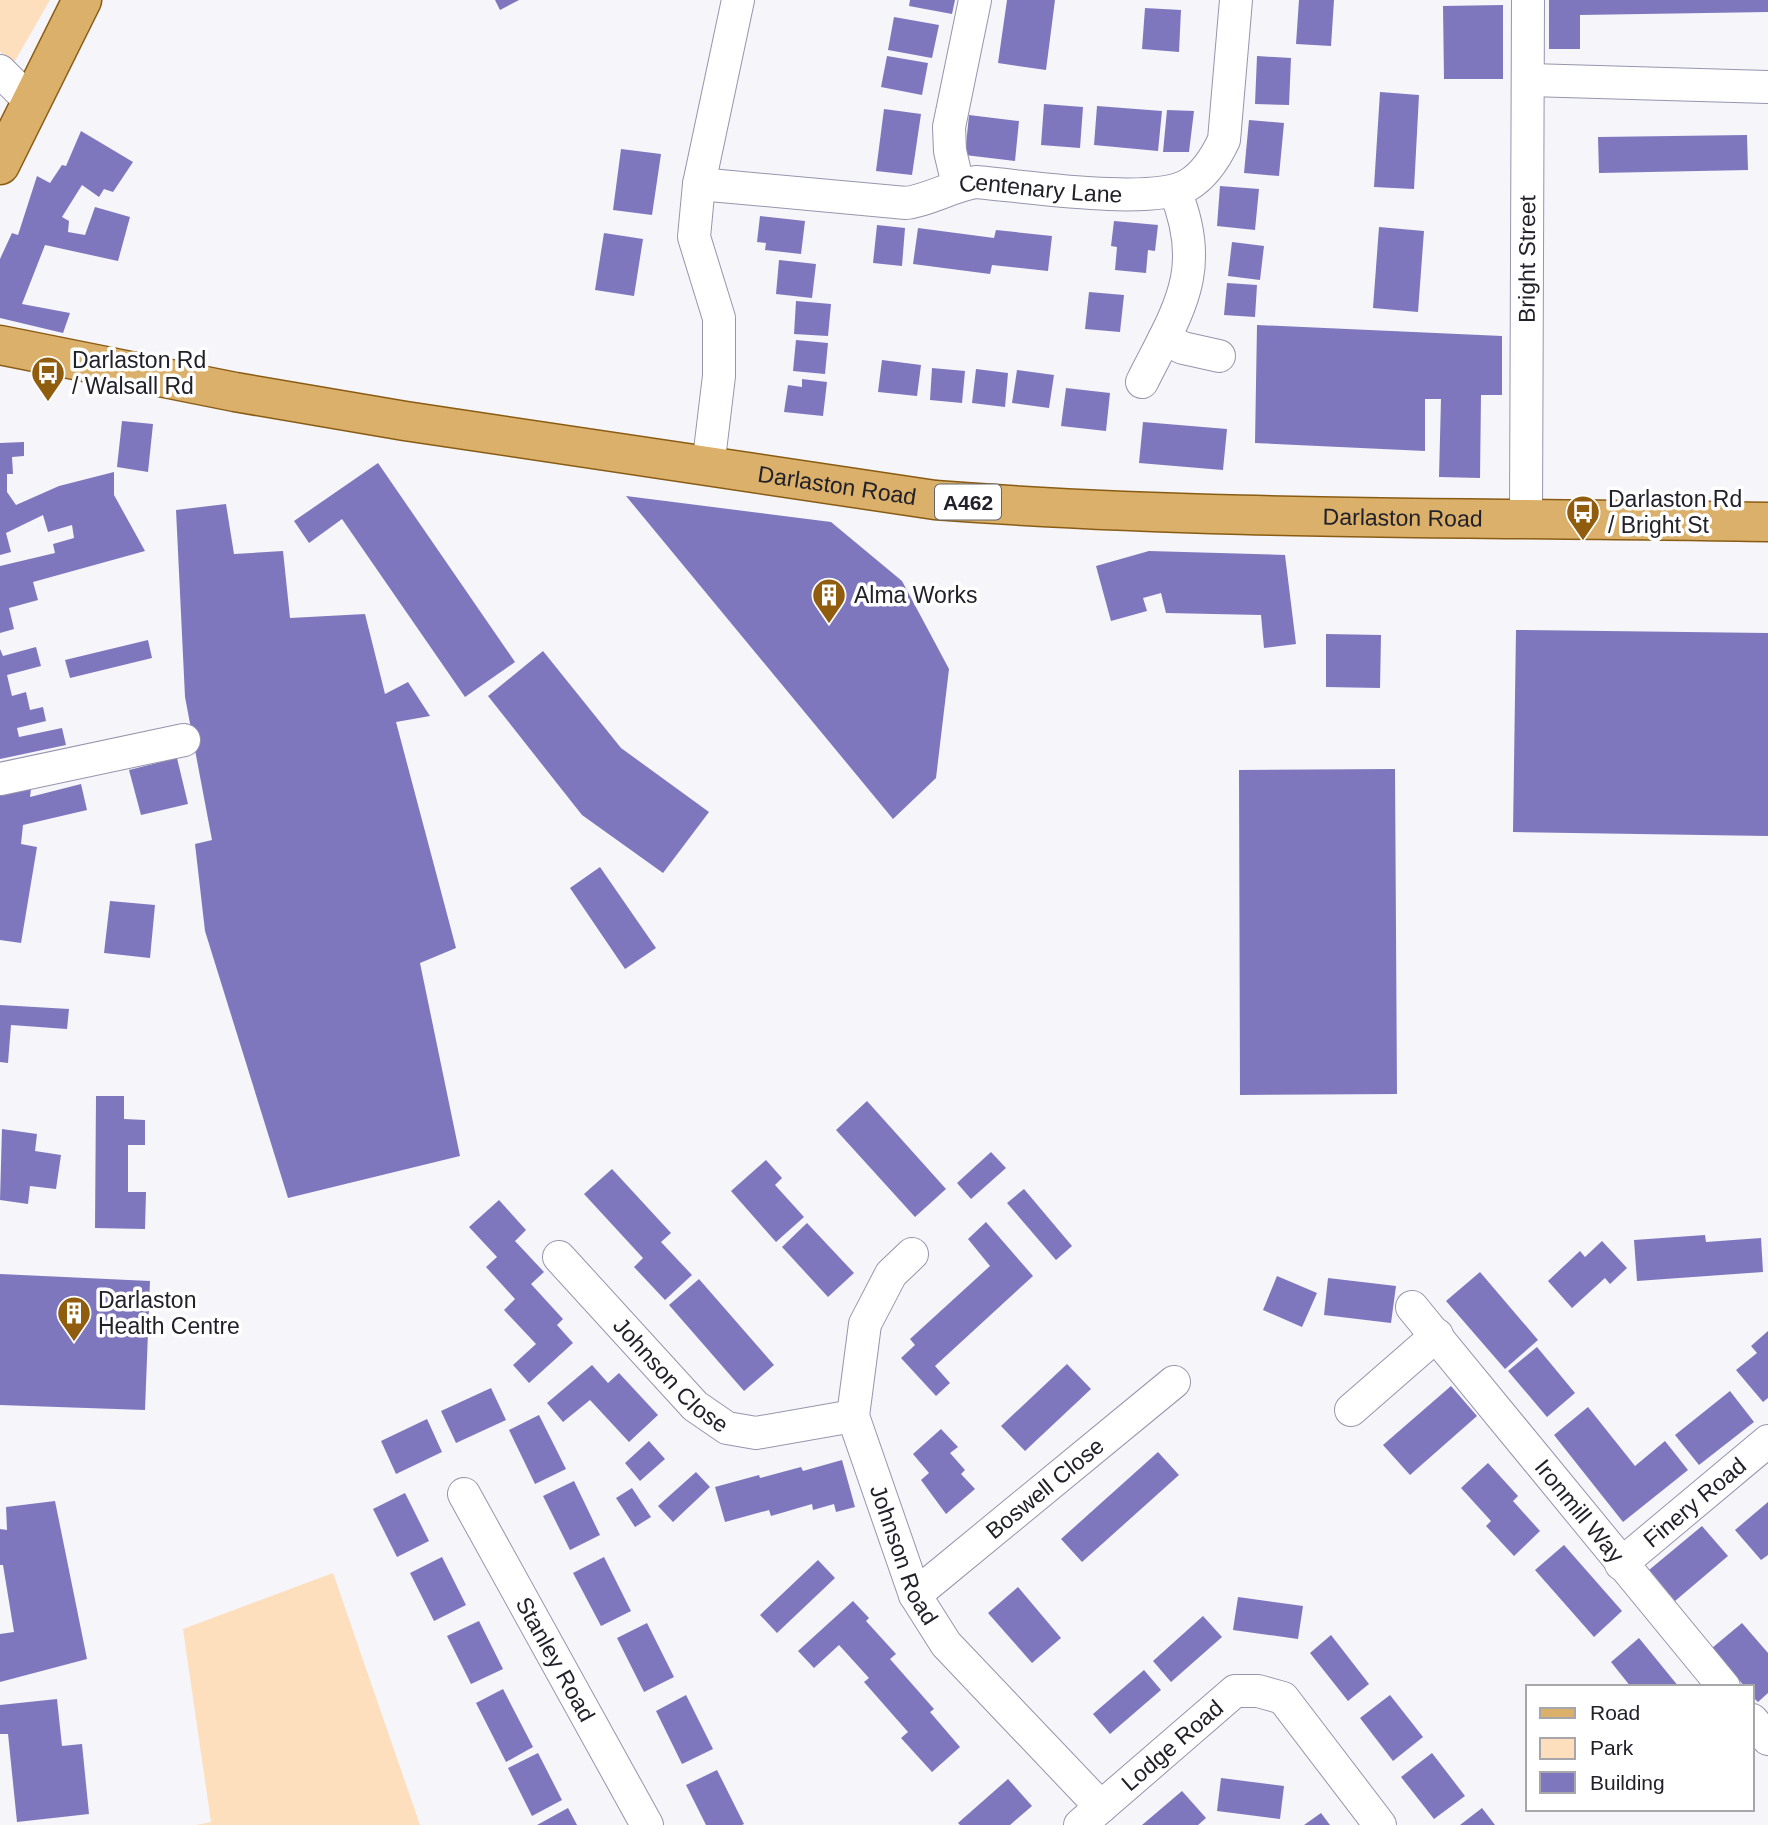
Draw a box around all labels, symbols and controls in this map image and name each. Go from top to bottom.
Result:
street label: Centenary Lane [956,169,1123,207]
street label: Bright Street [1514,194,1540,323]
place label: Darlaston Rd / Walsall Rd [72,347,206,399]
bus stop icon: Darlaston Rd / Walsall Rd [29,354,67,403]
street label: Darlaston Road [756,461,918,510]
road number: A462 [935,484,1001,520]
place label: Darlaston Rd / Bright St [1608,486,1742,538]
bus stop icon: Darlaston Rd / Bright St [1564,493,1602,542]
street label: Darlaston Road [1322,504,1483,532]
building icon: Alma Works [810,576,848,625]
place label: Alma Works [854,582,978,608]
place label: Darlaston Health Centre [98,1287,240,1339]
building icon: Darlaston Health Centre [55,1294,93,1343]
street label: Johnson Close [608,1312,733,1438]
street label: Boswell Close [981,1432,1109,1544]
street label: Finery Road [1638,1452,1751,1553]
street label: Ironmill Way [1530,1454,1630,1568]
street label: Johnson Road [865,1481,943,1630]
street label: Stanley Road [511,1593,600,1726]
legend [1526,1685,1754,1811]
street label: Lodge Road [1116,1694,1228,1796]
text: Road [1590,1701,1640,1724]
text: Park [1590,1736,1634,1759]
text: Building [1590,1771,1665,1794]

